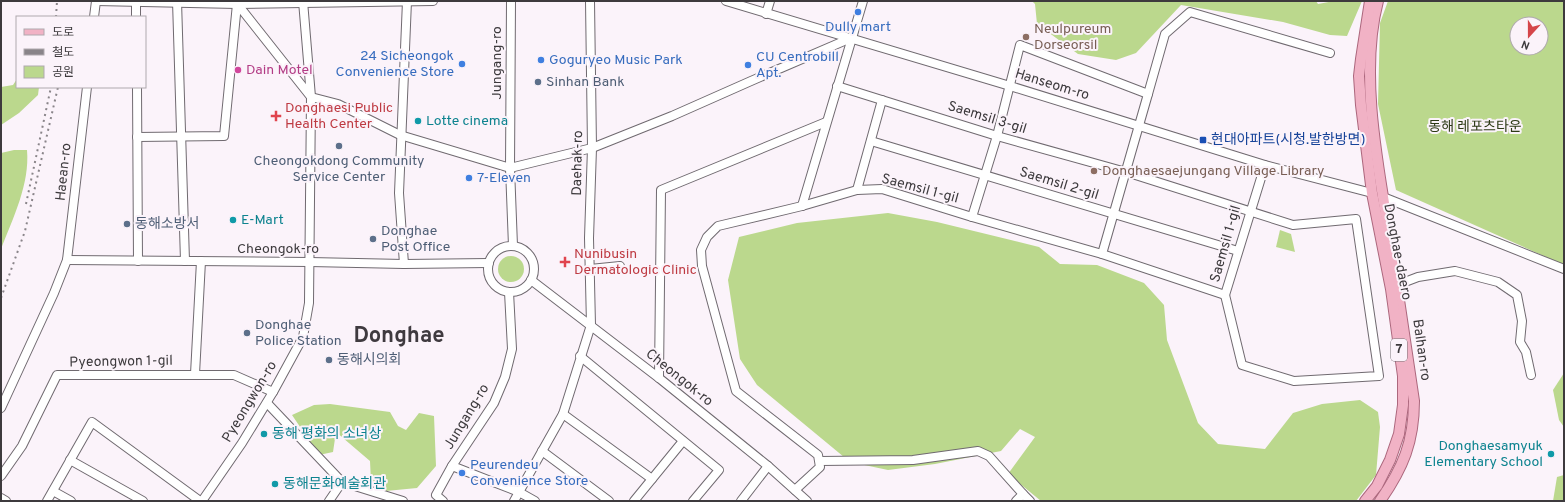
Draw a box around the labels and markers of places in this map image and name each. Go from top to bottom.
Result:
marker: Dully mart [853,7,863,17]
place label: Dully mart [825,19,891,36]
place label: Neulpureum Dorseorsil [1034,21,1111,54]
marker: Neulpureum Dorseorsil [1021,32,1031,42]
place label: 24 Sicheongok Convenience Store [336,48,454,81]
place label: CU Centrobill Apt. [756,49,839,82]
place label: Goguryeo Music Park [549,52,683,69]
marker: Goguryeo Music Park [536,55,546,65]
marker: 24 Sicheongok Convenience Store [457,59,467,69]
marker: CU Centrobill Apt. [743,60,753,70]
place label: Dain Motel [246,62,313,79]
marker: Dain Motel [233,65,243,75]
place label: Sinhan Bank [546,74,625,91]
marker: Sinhan Bank [533,77,543,87]
place label: Donghaesi Public Health Center [285,100,393,133]
marker: Donghaesi Public Health Center [270,110,282,122]
place label: Lotte cinema [426,113,508,130]
marker: Lotte cinema [413,116,423,126]
place label: 현대아파트(시청.발한방면) [1211,131,1365,149]
marker: 현대아파트(시청.발한방면) [1198,135,1208,145]
marker: Cheongokdong Community Service Center [334,141,344,151]
place label: Cheongokdong Community Service Center [254,153,424,186]
place label: Donghaesaejungang Village Library [1102,163,1325,180]
marker: Donghaesaejungang Village Library [1089,166,1099,176]
place label: 7-Eleven [477,170,531,187]
marker: 7-Eleven [464,173,474,183]
place label: E-Mart [241,212,284,229]
marker: E-Mart [228,215,238,225]
place label: 동해소방서 [135,216,199,233]
marker: 동해소방서 [122,219,132,229]
place label: Donghae Post Office [381,223,450,256]
marker: Donghae Post Office [368,234,378,244]
place label: Nunibusin Dermatologic Clinic [574,246,697,279]
marker: Nunibusin Dermatologic Clinic [559,256,571,268]
place label: Donghae Police Station [255,317,342,350]
marker: Donghae Police Station [242,328,252,338]
place label: 동해시의회 [337,352,401,369]
marker: 동해시의회 [324,355,334,365]
place label: 동해 평화의 소녀상 [272,426,382,443]
marker: 동해 평화의 소녀상 [259,429,269,439]
place label: Donghaesamyuk Elementary School [1424,438,1543,471]
marker: Donghaesamyuk Elementary School [1546,449,1556,459]
place label: Peurendeu Convenience Store [470,457,588,490]
marker: Peurendeu Convenience Store [457,468,467,478]
place label: 동해문화예술회관 [283,476,386,493]
marker: 동해문화예술회관 [270,479,280,489]

